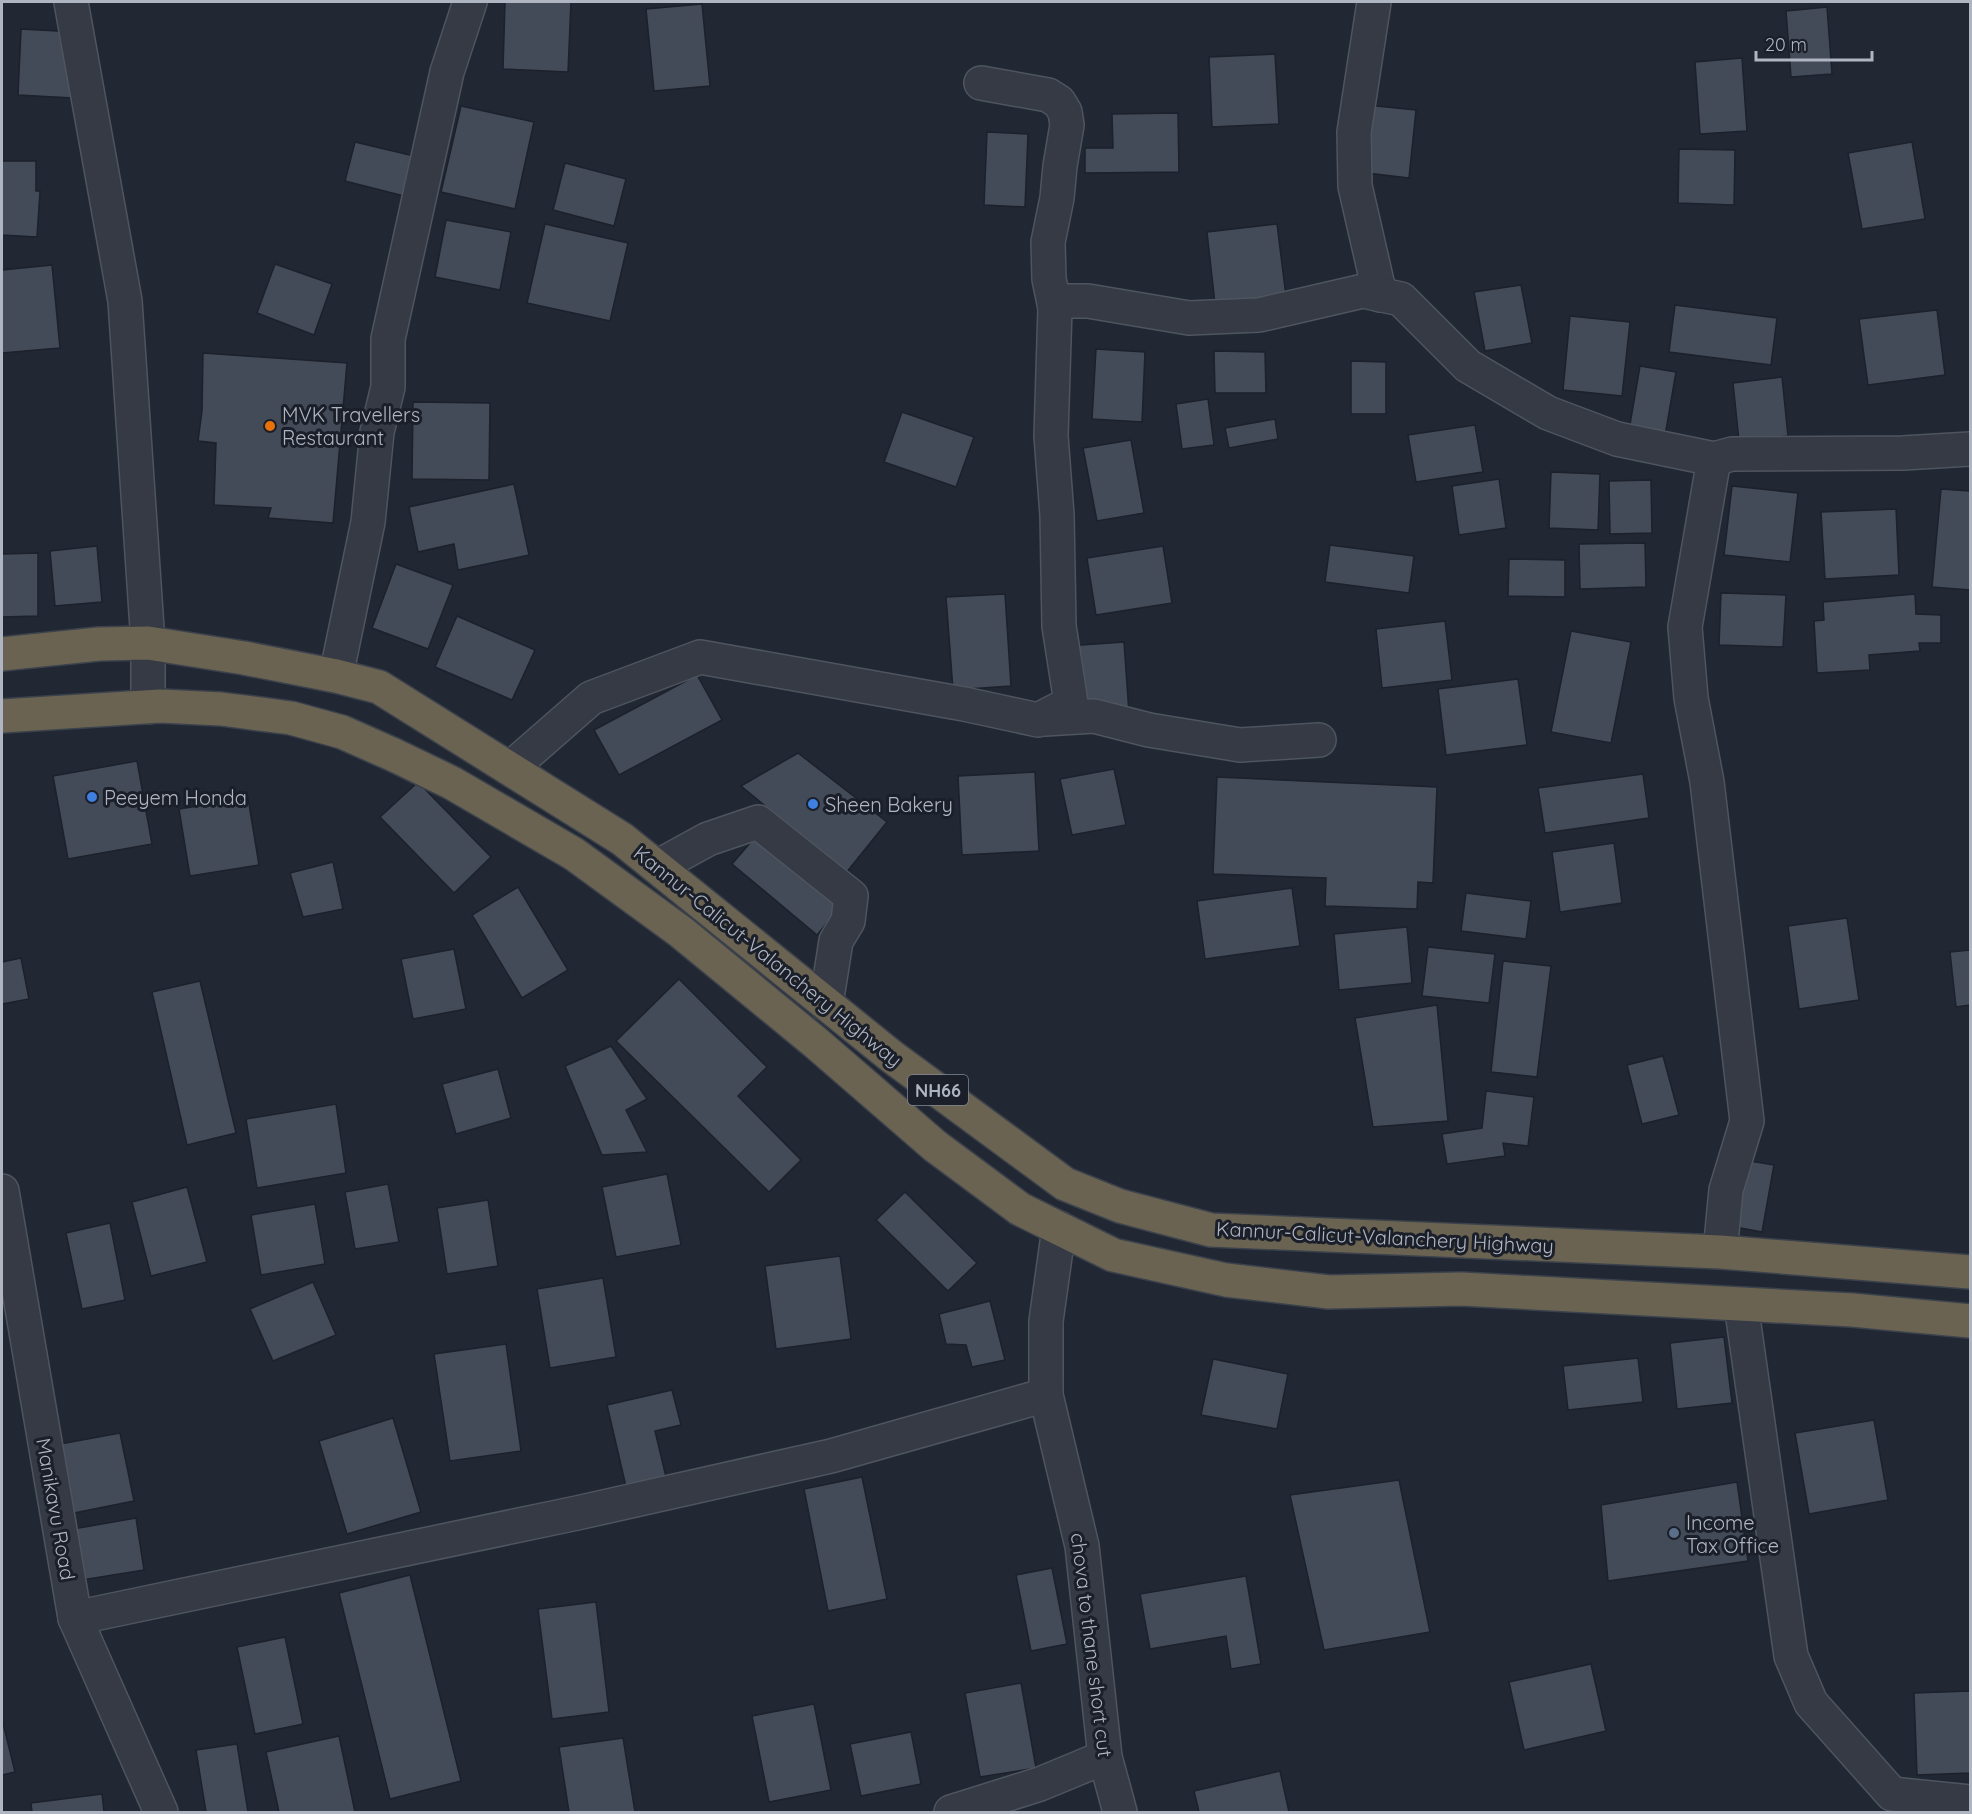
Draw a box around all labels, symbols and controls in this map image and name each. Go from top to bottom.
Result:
scale bar [1756,24,1872,62]
text: 20 m [1765,33,1807,56]
place label: MVK Travellers Restaurant [282,402,420,450]
marker: MVK Travellers Restaurant [263,419,277,433]
place label: Peeyem Honda [104,785,247,810]
marker: Peeyem Honda [85,790,99,804]
place label: Sheen Bakery [825,792,953,817]
marker: Sheen Bakery [806,797,820,811]
street label: Kannur-Calicut-Valanchery Highway [629,840,907,1072]
road number: NH66 [908,1075,968,1105]
street label: Kannur-Calicut-Valanchery Highway [1216,1216,1554,1258]
street label: Manikavu Road [31,1436,81,1582]
place label: Income Tax Office [1686,1510,1779,1558]
marker: Income Tax Office [1667,1526,1681,1540]
street label: chova to thane short cut [1066,1531,1118,1759]

